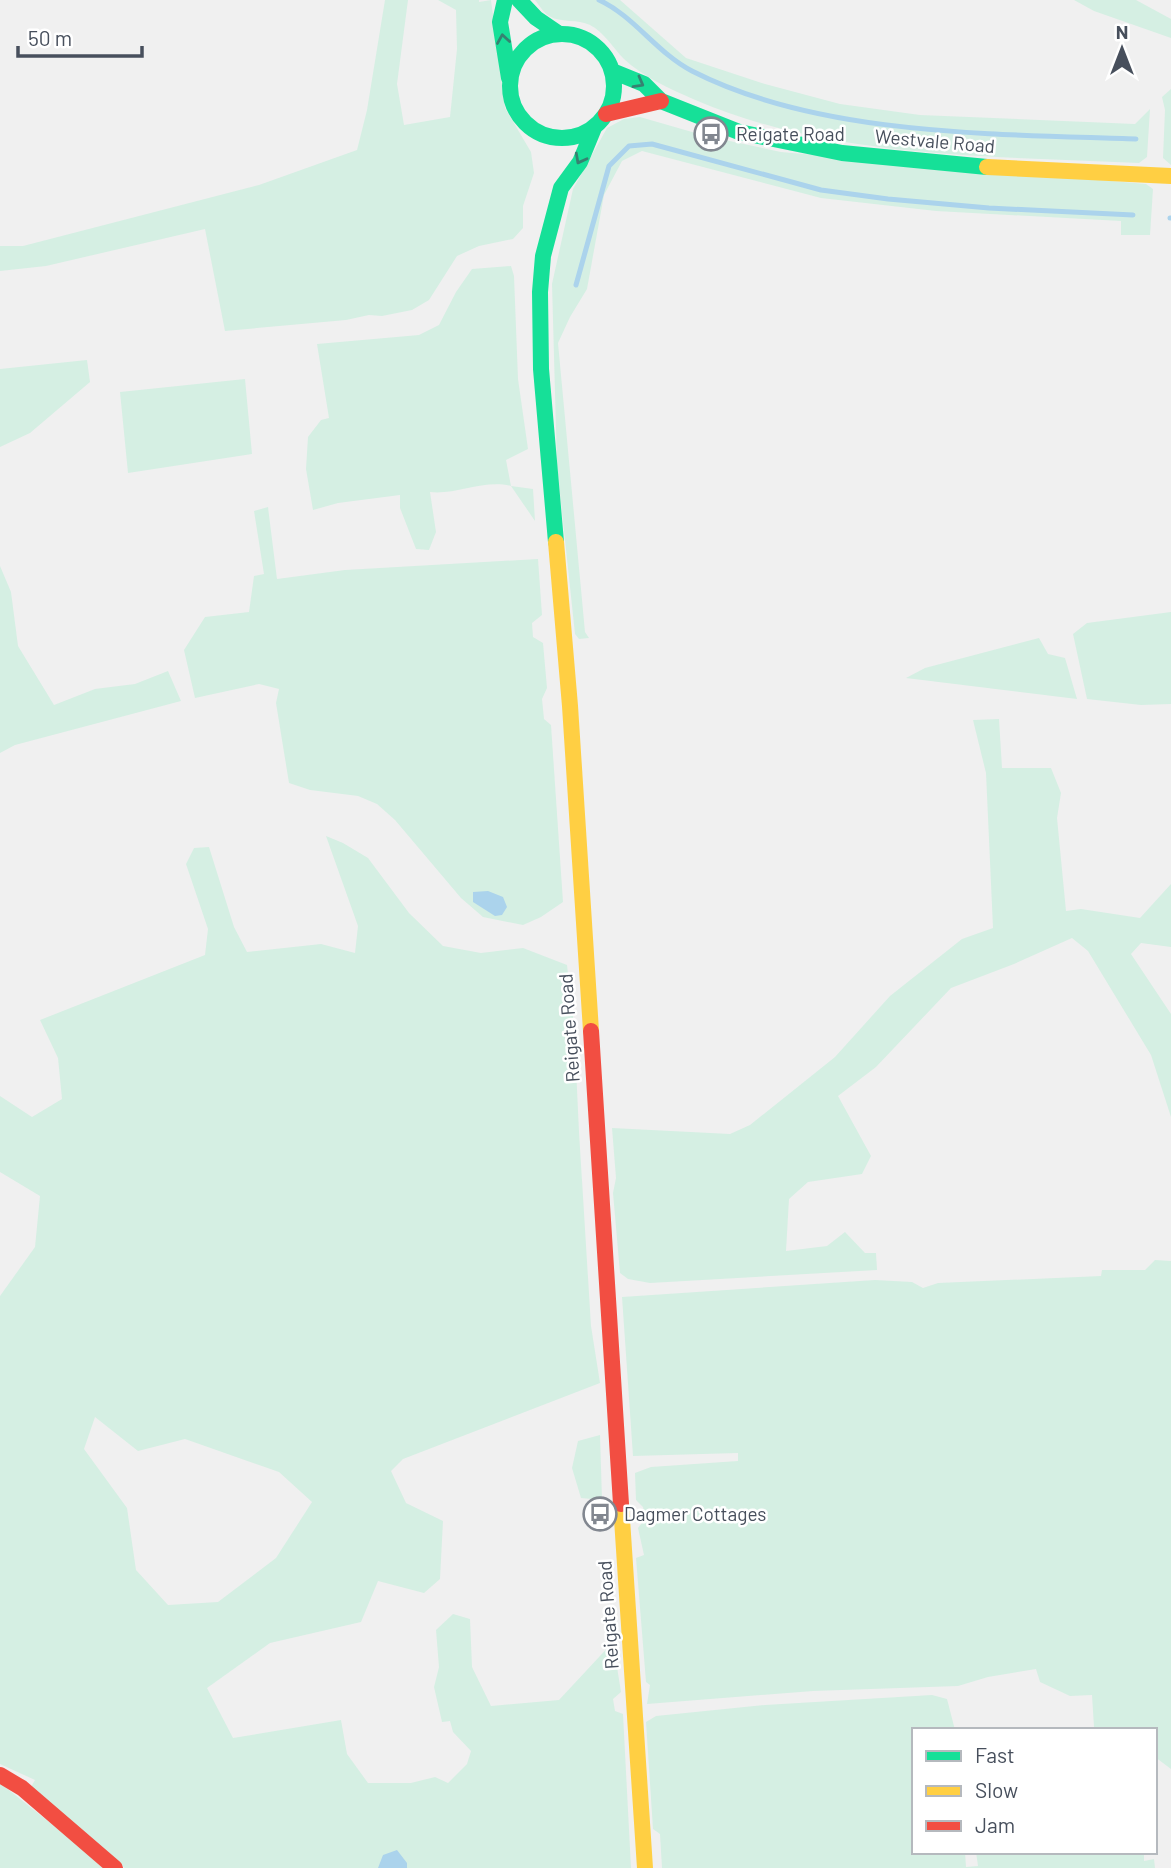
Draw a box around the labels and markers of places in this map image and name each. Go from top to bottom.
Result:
bus stop icon: Reigate Road [692,115,730,153]
place label: Reigate Road [736,122,845,145]
bus stop icon: Dagmer Cottages [581,1495,619,1533]
place label: Dagmer Cottages [624,1502,766,1525]

